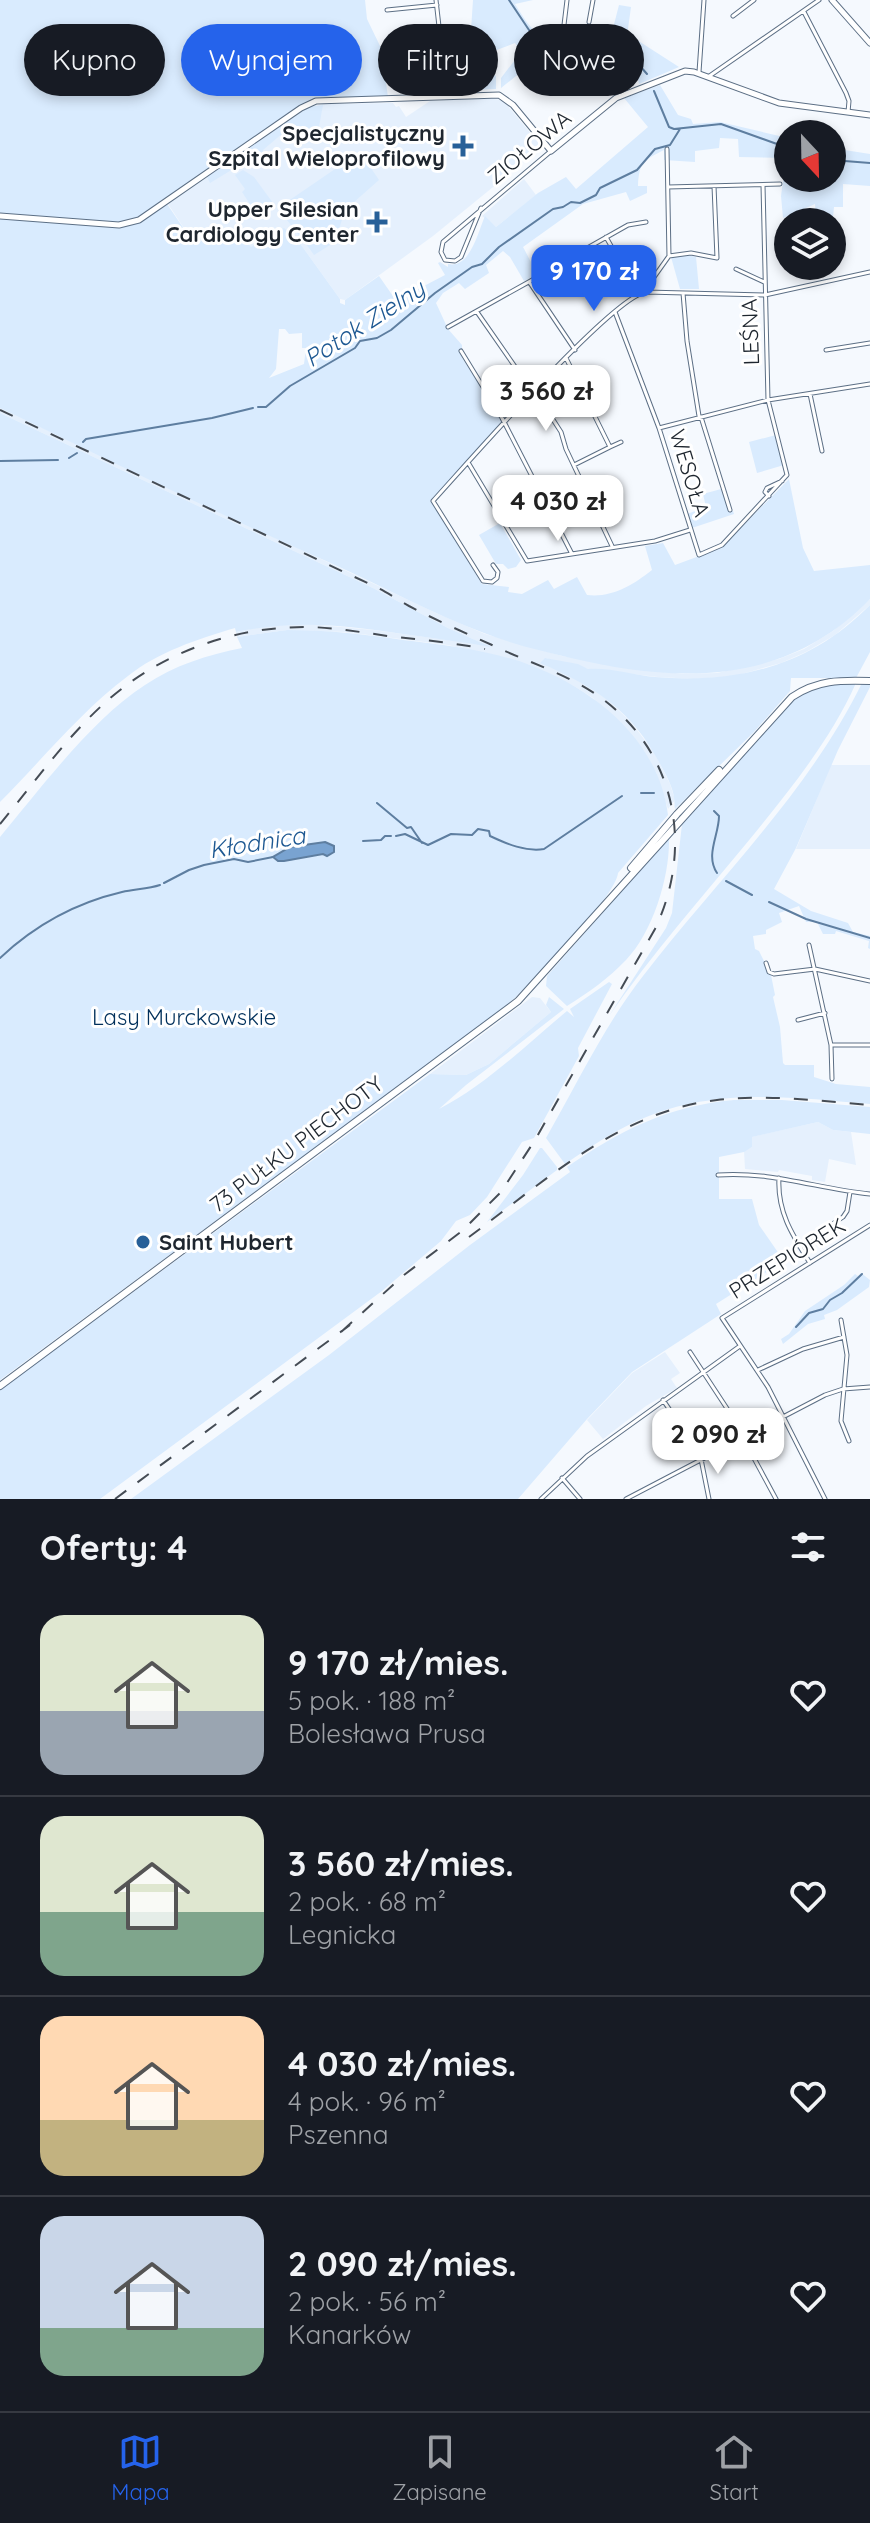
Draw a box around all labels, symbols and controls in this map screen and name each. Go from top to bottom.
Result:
chip: Kupno [24,24,165,96]
chip: Wynajem [181,24,362,96]
chip: Filtry [378,24,498,96]
chip: Nowe [514,24,644,96]
street label: ZIOŁOWA [481,104,577,190]
place label: Specjalistyczny Szpital Wieloprofilowy [208,119,445,172]
north arrow [774,120,846,192]
map controls [774,120,846,280]
marker: Specjalistyczny Szpital Wieloprofilowy [452,135,474,157]
place label: Upper Silesian Cardiology Center [166,195,359,248]
button: layers [774,208,846,280]
marker: Upper Silesian Cardiology Center [366,211,388,233]
pin: 9 170 zł [511,245,677,313]
text: 9 170 zł [549,254,639,287]
water label: Potok Zielny [298,272,431,373]
street label: LEŚNA [735,298,765,366]
pin: 3 560 zł [463,365,629,433]
text: 3 560 zł [499,374,593,407]
street label: WESOŁA [663,426,717,520]
pin: 4 030 zł [475,475,641,543]
text: 4 030 zł [510,484,606,517]
water label: Kłodnica [207,819,309,864]
park label: Lasy Murckowskie [92,1003,276,1031]
street label: 73 PUŁKU PIECHOTY [204,1070,388,1218]
street label: PRZEPIÓREK [724,1211,850,1305]
place label: Saint Hubert [159,1228,294,1256]
marker: Saint Hubert [134,1233,152,1251]
pin: 2 090 zł [635,1408,801,1476]
text: 2 090 zł [670,1417,766,1450]
icon: filters [786,1525,830,1569]
text: Oferty: 4 [40,1526,187,1569]
text: 9 170 zł/mies. [288,1641,508,1684]
icon: home [104,1647,200,1743]
icon: heart [786,1673,830,1717]
text: 5 pok. · 188 m² [288,1684,455,1717]
text: Bolesława Prusa [288,1717,486,1750]
text: 3 560 zł/mies. [288,1842,514,1885]
icon: home [104,1848,200,1944]
icon: heart [786,1874,830,1918]
text: 2 pok. · 68 m² [288,1885,446,1918]
text: Legnicka [288,1918,396,1951]
text: 4 030 zł/mies. [288,2042,516,2085]
icon: home [104,2048,200,2144]
icon: heart [786,2074,830,2118]
text: 4 pok. · 96 m² [288,2085,446,2118]
text: Pszenna [288,2118,388,2151]
text: 2 090 zł/mies. [288,2242,517,2285]
icon: home [104,2248,200,2344]
icon: heart [786,2274,830,2318]
text: 2 pok. · 56 m² [288,2285,446,2318]
text: Kanarków [288,2318,411,2351]
tab: Mapa [111,2430,170,2506]
tab: Zapisane [392,2430,487,2506]
tab: Start [710,2430,759,2506]

